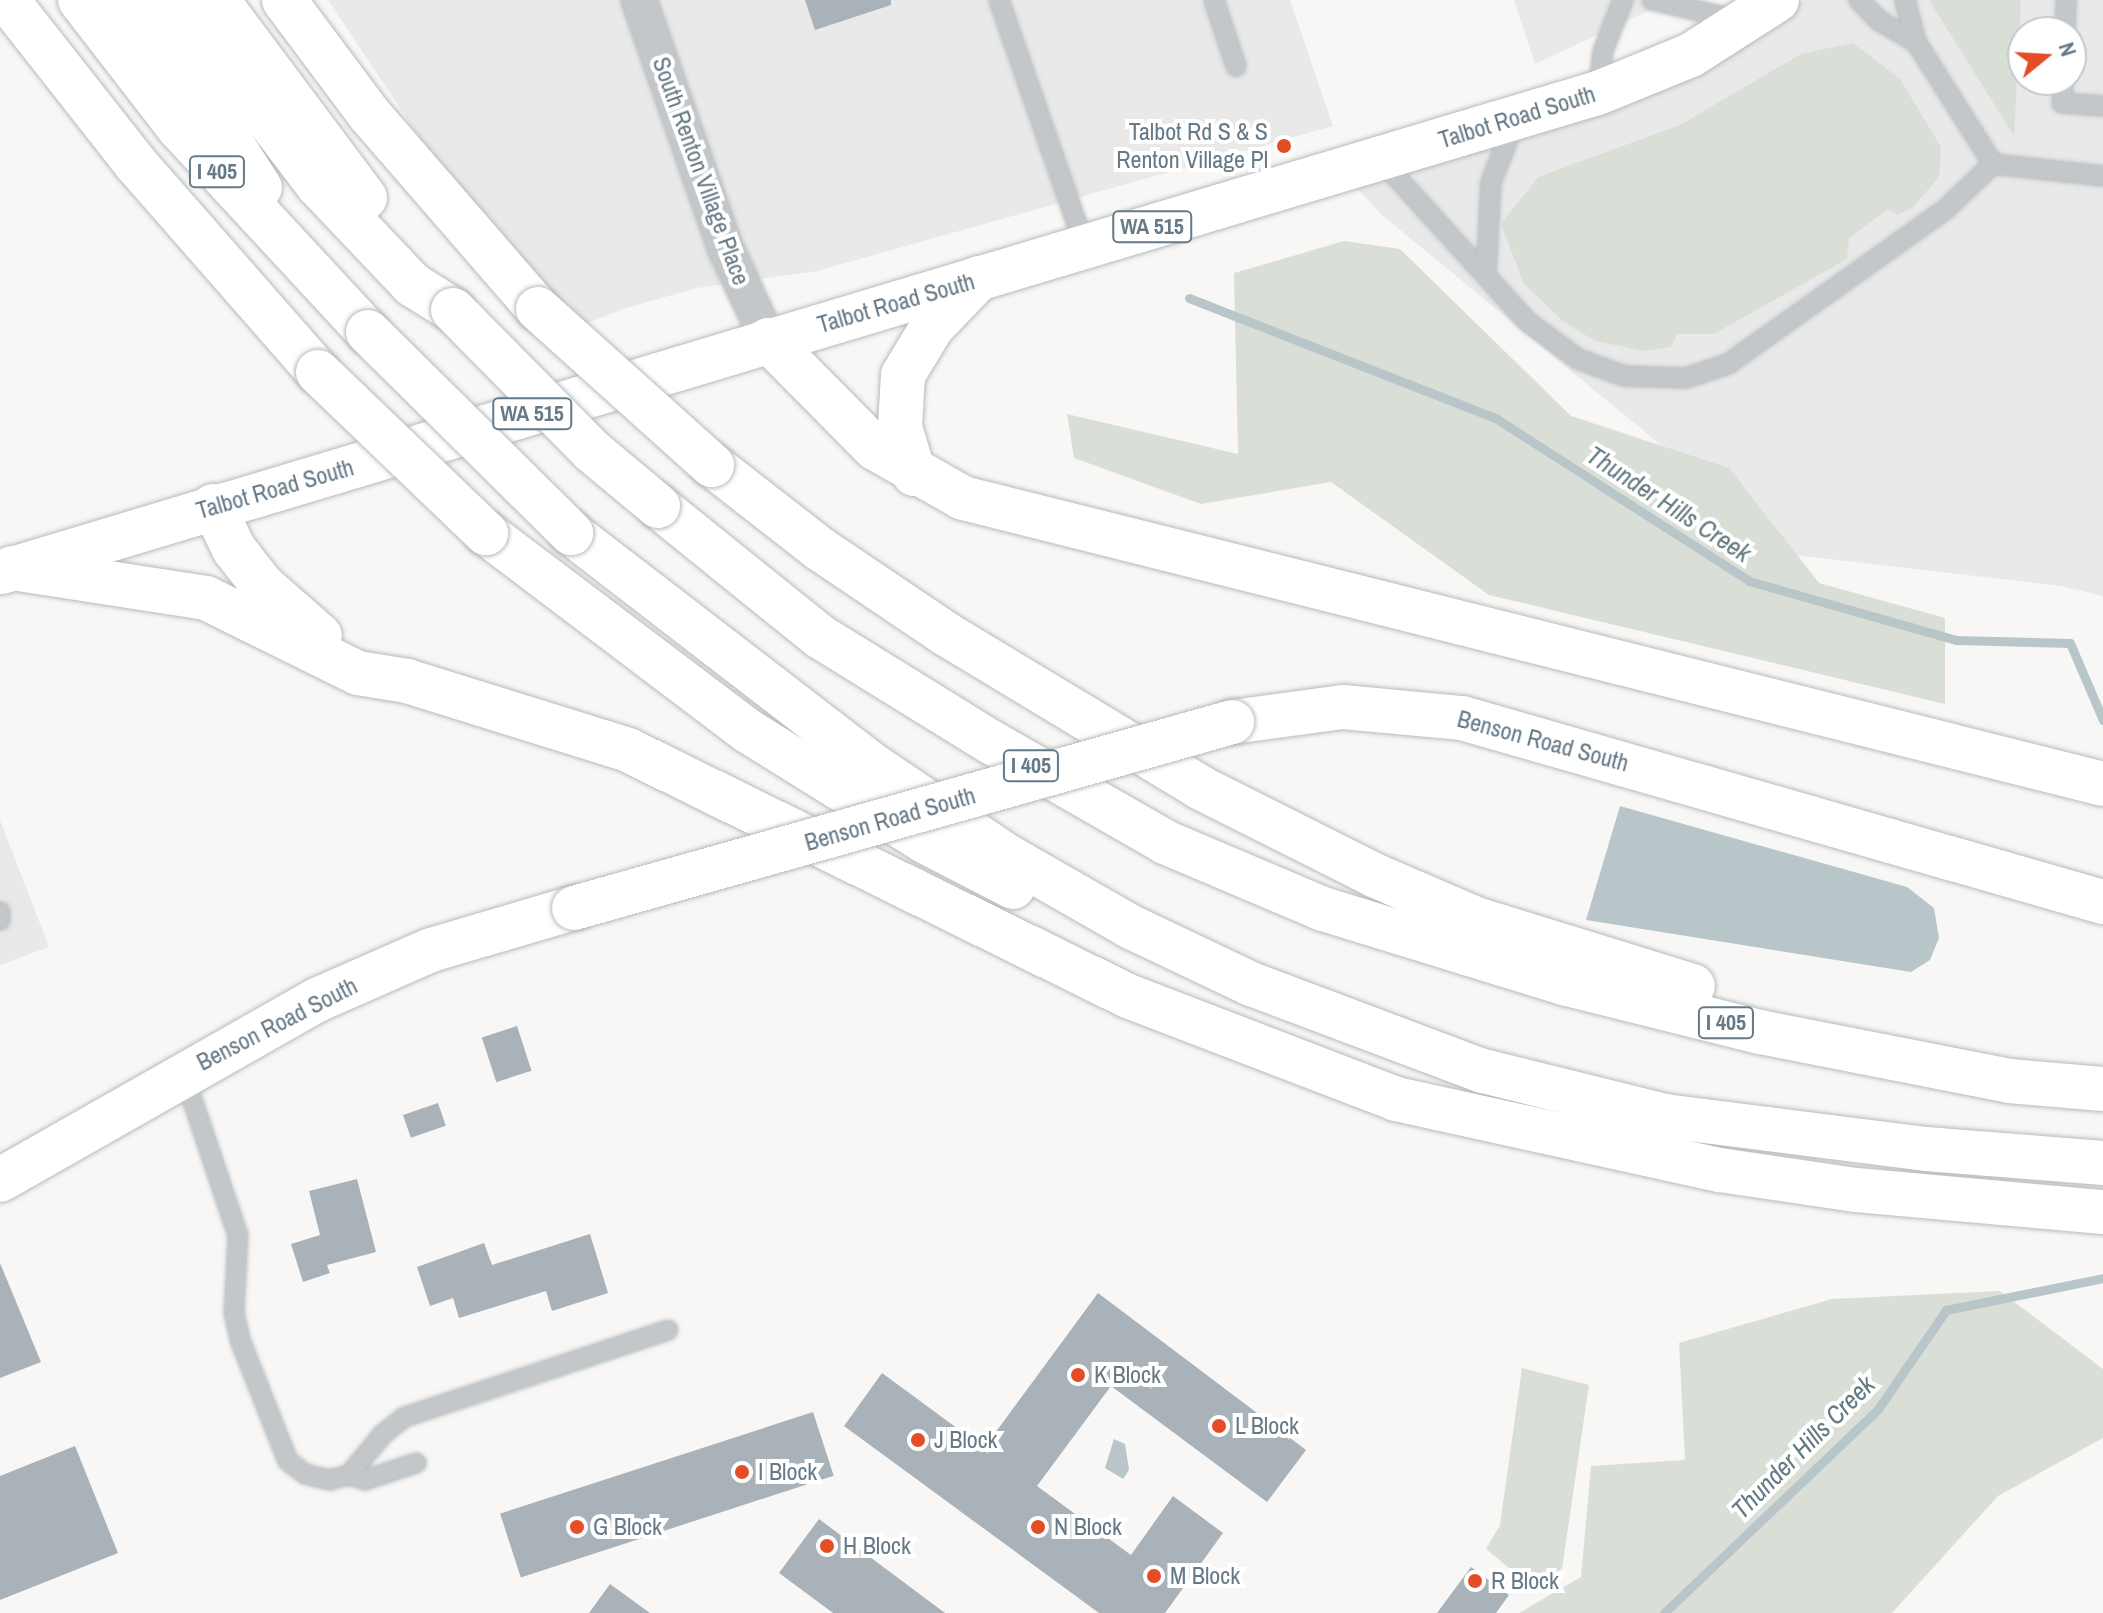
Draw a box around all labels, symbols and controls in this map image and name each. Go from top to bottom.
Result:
north arrow [2007,16,2087,96]
text: N [2052,38,2084,60]
street label: South Renton Village Place [646,53,756,289]
street label: Talbot Road South [1435,80,1599,154]
place label: Talbot Rd S & S Renton Village Pl [1116,118,1268,174]
marker: Talbot Rd S & S Renton Village Pl [1275,137,1293,155]
road number: I 405 [187,154,247,190]
road number: WA 515 [1110,209,1194,245]
street label: Talbot Road South [814,267,978,339]
road number: WA 515 [490,396,574,432]
water label: Thunder Hills Creek [1581,439,1757,569]
street label: Talbot Road South [193,453,357,525]
street label: Benson Road South [1454,704,1632,778]
road number: I 405 [1001,748,1061,784]
street label: Benson Road South [801,781,979,857]
street label: Benson Road South [192,971,362,1077]
road number: I 405 [1696,1005,1756,1041]
place label: K Block [1094,1361,1161,1389]
marker: K Block [1069,1366,1087,1384]
water label: Thunder Hills Creek [1725,1369,1881,1525]
place label: L Block [1235,1412,1300,1440]
marker: L Block [1210,1417,1228,1435]
place label: J Block [934,1426,997,1454]
marker: J Block [909,1431,927,1449]
place label: I Block [758,1458,817,1486]
marker: I Block [733,1463,751,1481]
place label: G Block [593,1513,662,1541]
place label: N Block [1054,1513,1122,1541]
marker: G Block [568,1518,586,1536]
marker: N Block [1029,1518,1047,1536]
place label: H Block [843,1532,911,1560]
marker: H Block [818,1537,836,1555]
place label: M Block [1170,1562,1240,1590]
marker: M Block [1145,1567,1163,1585]
place label: R Block [1491,1567,1559,1595]
marker: R Block [1466,1572,1484,1590]

